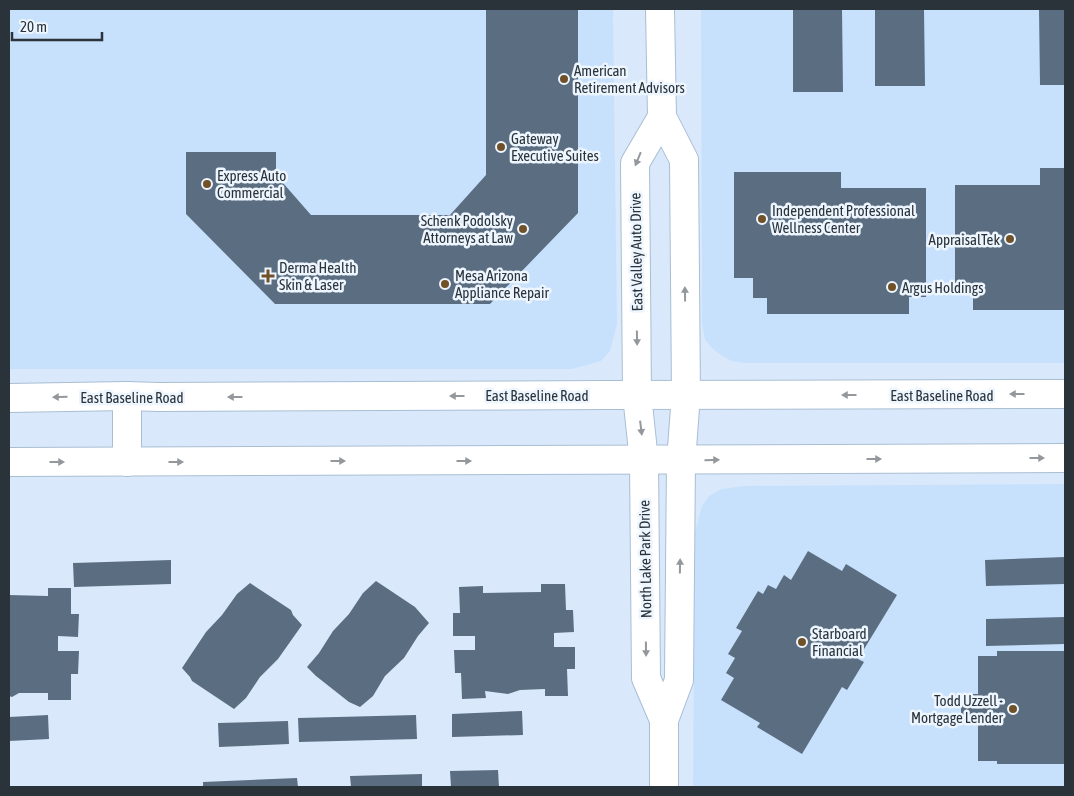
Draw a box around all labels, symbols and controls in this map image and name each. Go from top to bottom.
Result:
scale bar [12,10,102,42]
text: 20 m [20,18,47,35]
place label: American Retirement Advisors [574,62,685,96]
marker: American Retirement Advisors [558,73,570,85]
place label: Gateway Executive Suites [511,130,599,164]
marker: Gateway Executive Suites [495,141,507,153]
one-way arrow [634,152,642,166]
place label: Express Auto Commercial [217,167,286,201]
marker: Express Auto Commercial [201,178,213,190]
street label: East Valley Auto Drive [626,192,646,311]
place label: Independent Professional Wellness Center [772,202,915,236]
place label: Schenk Podolsky Attorneys at Law [421,212,513,246]
marker: Independent Professional Wellness Center [756,213,768,225]
marker: Schenk Podolsky Attorneys at Law [517,223,529,235]
place label: AppraisalTek [929,231,1000,248]
marker: AppraisalTek [1004,233,1016,245]
place label: Derma Health Skin & Laser [279,259,357,293]
place label: Mesa Arizona Appliance Repair [455,267,550,301]
marker: Derma Health Skin & Laser [261,269,275,283]
marker: Mesa Arizona Appliance Repair [439,278,451,290]
place label: Argus Holdings [902,279,984,296]
marker: Argus Holdings [886,281,898,293]
one-way arrow [681,285,689,301]
one-way arrow [633,331,641,347]
street label: East Baseline Road [485,387,589,404]
street label: East Baseline Road [890,387,994,404]
street label: East Baseline Road [80,389,184,406]
one-way arrow [1008,390,1024,398]
one-way arrow [840,391,856,399]
one-way arrow [448,392,464,400]
one-way arrow [52,393,68,401]
one-way arrow [226,393,242,401]
one-way arrow [637,420,645,436]
one-way arrow [1029,454,1045,462]
one-way arrow [867,455,883,463]
one-way arrow [704,456,720,464]
one-way arrow [331,457,347,465]
one-way arrow [457,457,473,465]
one-way arrow [50,458,66,466]
one-way arrow [168,458,184,466]
street label: North Lake Park Drive [635,500,655,618]
one-way arrow [676,558,684,574]
place label: Starboard Financial [812,625,867,659]
marker: Starboard Financial [796,636,808,648]
one-way arrow [642,642,650,658]
place label: Todd Uzzell - Mortgage Lender [911,692,1004,726]
marker: Todd Uzzell - Mortgage Lender [1007,703,1019,715]

